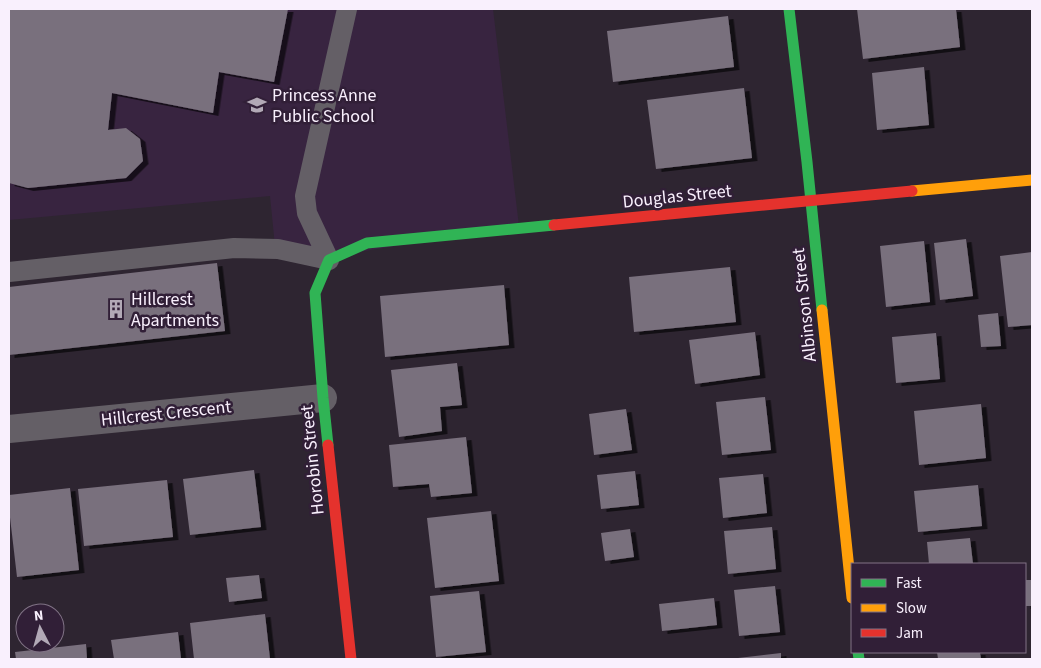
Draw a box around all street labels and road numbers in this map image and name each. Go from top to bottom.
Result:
street label: Douglas Street [621,178,733,215]
street label: Albinson Street [786,247,823,363]
street label: Hillcrest Crescent [100,394,232,433]
street label: Horobin Street [294,404,331,516]

